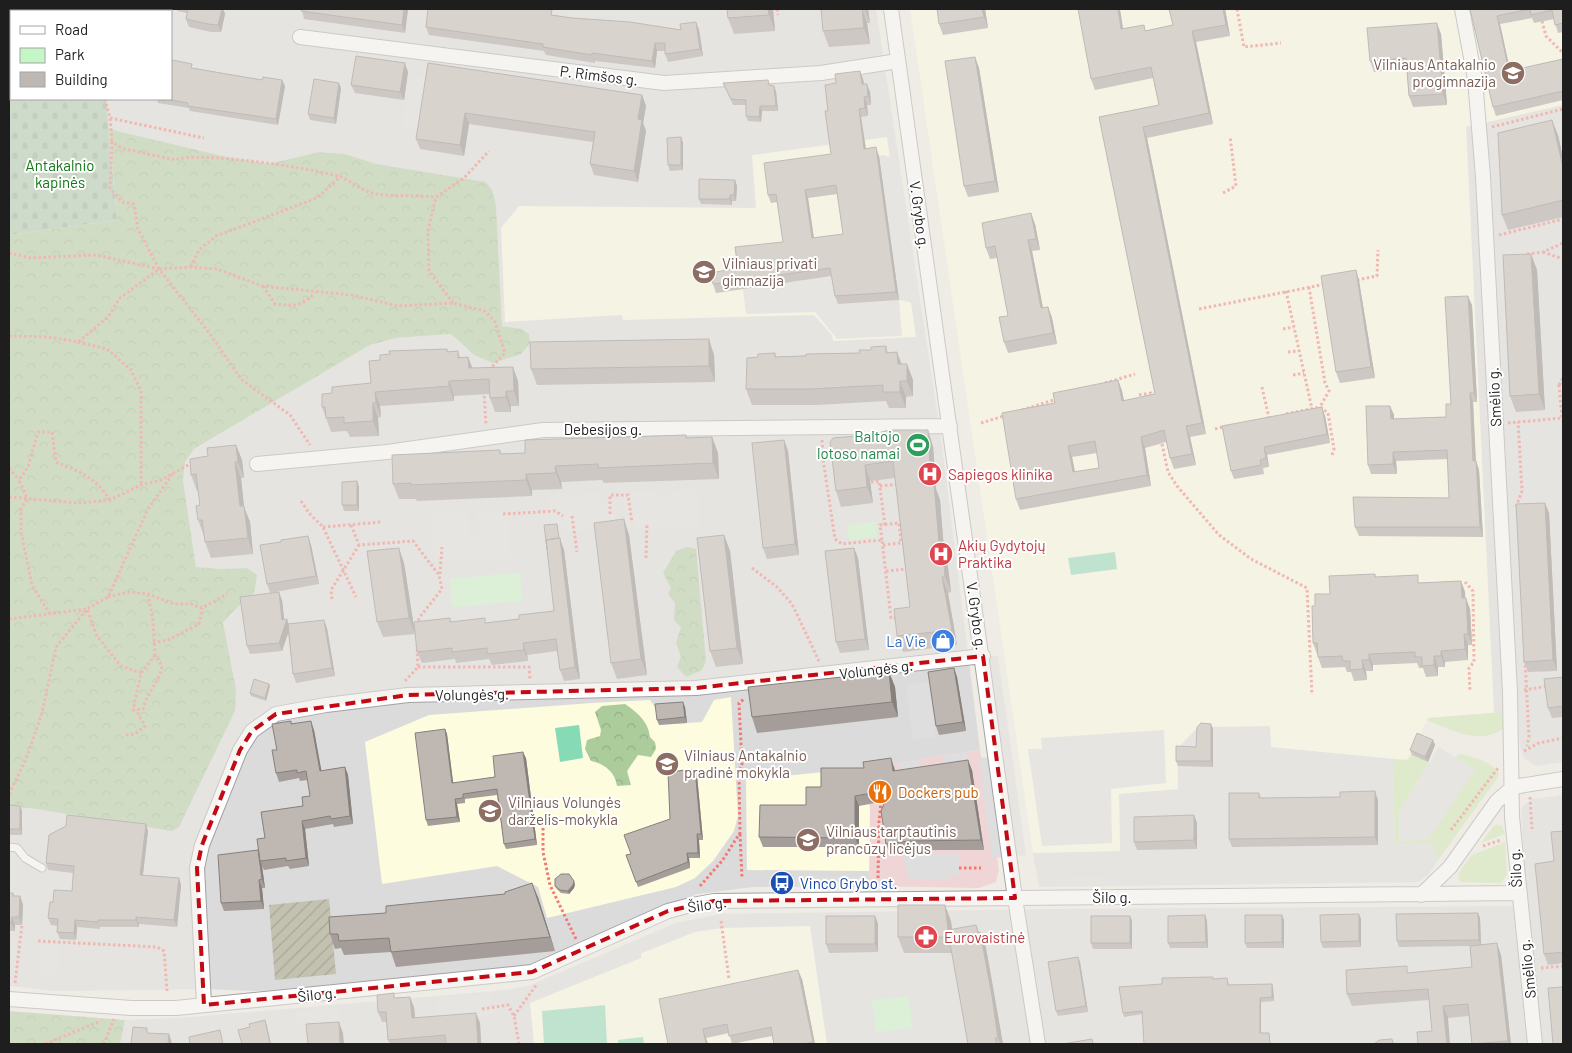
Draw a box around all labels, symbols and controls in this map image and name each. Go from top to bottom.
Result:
legend [10,10,172,100]
text: Road [55,20,88,38]
text: Park [55,45,85,63]
place label: Vilniaus Antakalnio progimnazija [1373,55,1496,90]
school or university icon: Vilniaus Antakalnio progimnazija [1500,60,1526,86]
street label: P. Rimšos g. [559,61,639,89]
text: Building [55,70,108,88]
park label: Antakalnio kapinės [26,156,94,191]
street label: V. Grybo g. [906,180,934,250]
place label: Vilniaus privati gimnazija [722,254,817,289]
school or university icon: Vilniaus privati gimnazija [691,259,717,285]
street label: Smėlio g. [1483,367,1505,427]
street label: Debesijos g. [564,420,642,438]
place label: Baltojo lotoso namai [817,427,900,462]
sports icon: Baltojo lotoso namai [905,432,931,458]
hospital icon: Sapiegos klinika [917,461,943,487]
place label: Sapiegos klinika [948,465,1053,483]
place label: Akių Gydytojų Praktika [958,536,1046,571]
hospital icon: Akių Gydytojų Praktika [928,541,954,567]
street label: V. Grybo g. [963,581,991,651]
shop icon: La Vie [930,628,956,654]
place label: La Vie [886,632,926,650]
street label: Volungės g. [838,656,914,682]
street label: Volungės g. [435,684,509,704]
place label: Vilniaus Antakalnio pradinė mokykla [684,746,807,781]
school or university icon: Vilniaus Antakalnio pradinė mokykla [654,751,680,777]
restaurant icon: Dockers pub [867,779,893,805]
place label: Dockers pub [898,783,979,801]
place label: Vilniaus Volungės darželis-mokykla [508,793,621,828]
school or university icon: Vilniaus Volungės darželis-mokykla [477,798,503,824]
place label: Vilniaus tarptautinis prancūzų licėjus [826,822,956,857]
school or university icon: Vilniaus tarptautinis prancūzų licėjus [795,827,821,853]
street label: Šilo g. [1505,848,1525,888]
bus stop icon: Vinco Grybo st. [769,870,795,896]
place label: Vinco Grybo st. [800,874,898,892]
street label: Šilo g. [1092,888,1132,906]
street label: Šilo g. [686,892,728,916]
pharmacy icon: Eurovaistinė [913,924,939,950]
place label: Eurovaistinė [944,928,1025,946]
street label: Smėlio g. [1515,938,1539,1000]
street label: Šilo g. [296,983,338,1005]

